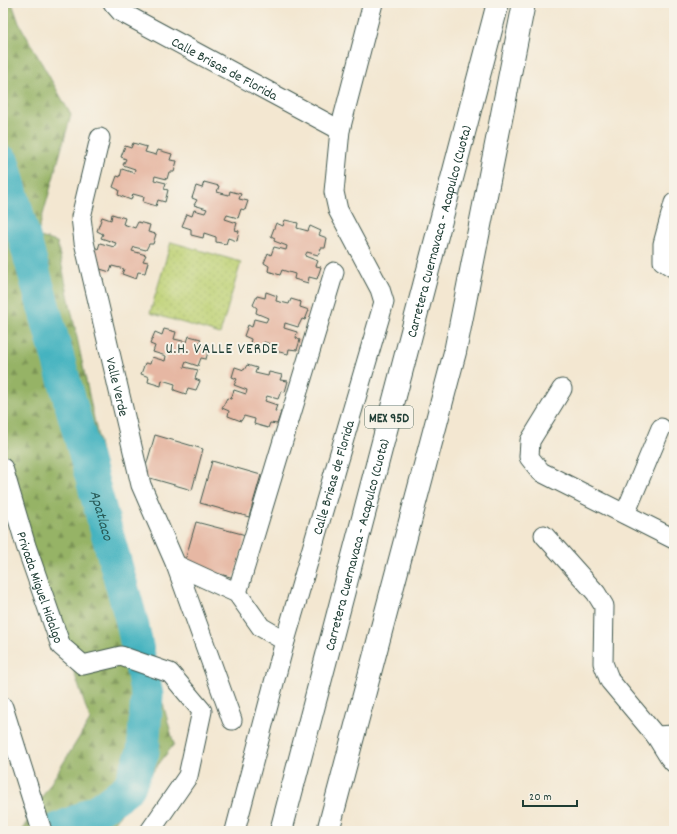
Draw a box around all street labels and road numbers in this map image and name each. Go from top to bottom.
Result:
street label: Calle Brisas de Florida [167,33,281,107]
street label: Carretera Cuernavaca - Acapulco (Cuota) [403,123,478,340]
street label: Valle Verde [99,355,133,419]
road number: MEX 95D [365,406,413,428]
street label: Calle Brisas de Florida [309,418,361,537]
street label: Carretera Cuernavaca - Acapulco (Cuota) [321,437,395,653]
street label: Privada Miguel Hidalgo [10,529,67,647]

